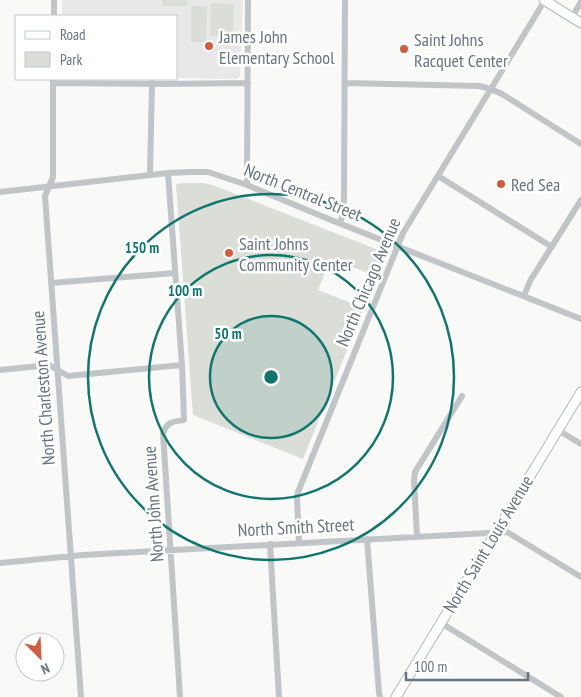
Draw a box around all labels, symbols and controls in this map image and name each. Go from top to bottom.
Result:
legend [15,15,178,80]
text: Road [60,25,86,44]
place label: James John Elementary School [218,25,335,69]
place label: Saint Johns Racquet Center [414,28,508,72]
marker: James John Elementary School [203,40,215,52]
marker: Saint Johns Racquet Center [398,43,410,55]
text: Park [60,50,82,69]
street label: North Central Street [241,158,365,226]
place label: Red Sea [511,173,560,196]
marker: Red Sea [495,178,507,190]
street label: North Chicago Avenue [331,214,405,350]
place label: Saint Johns Community Center [239,232,353,276]
text: 150 m [125,238,159,257]
marker: Saint Johns Community Center [223,247,235,259]
text: 100 m [168,281,202,300]
street label: North Charleston Avenue [26,310,60,466]
text: 50 m [214,324,242,343]
centre of rings [262,368,280,386]
street label: North John Avenue [137,445,169,563]
street label: North Saint Louis Avenue [438,471,538,617]
street label: North Smith Street [237,512,355,542]
north arrow [15,632,65,682]
scale bar [406,650,528,682]
text: 100 m [414,657,447,676]
text: N [38,659,52,679]

